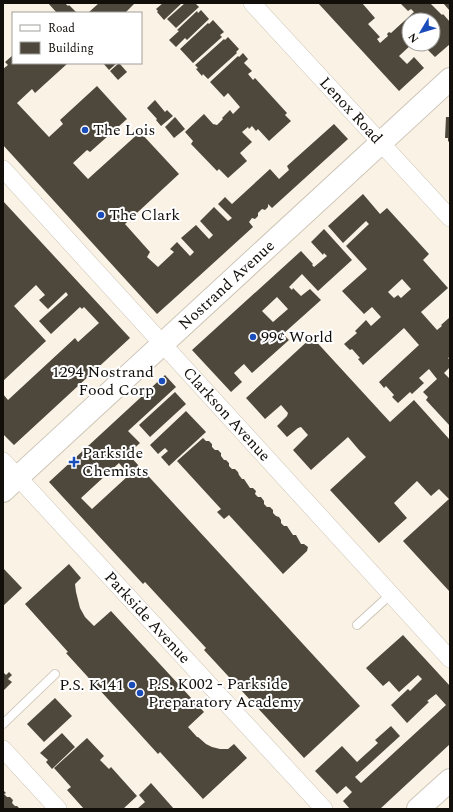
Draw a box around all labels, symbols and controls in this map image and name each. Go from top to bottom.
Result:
legend [12,12,142,64]
north arrow [401,12,441,52]
text: Road [48,19,75,38]
text: N [404,29,423,47]
text: Building [48,39,94,58]
street label: Lenox Road [314,71,388,149]
place label: The Lois [93,118,156,142]
marker: The Lois [80,125,90,135]
place label: The Clark [109,203,180,227]
marker: The Clark [96,210,106,220]
street label: Nostrand Avenue [173,234,280,336]
place label: 99¢ World [261,325,333,349]
marker: 99¢ World [248,332,258,342]
place label: 1294 Nostrand Food Corp [51,360,154,402]
street label: Clarkson Avenue [177,362,276,467]
marker: 1294 Nostrand Food Corp [157,376,167,386]
place label: Parkside Chemists [82,441,149,483]
marker: Parkside Chemists [69,457,79,467]
street label: Parkside Avenue [99,566,196,669]
place label: P.S. K002 - Parkside Preparatory Academy [148,672,302,714]
place label: P.S. K141 [59,673,124,697]
marker: P.S. K141 [127,680,137,690]
marker: P.S. K002 - Parkside Preparatory Academy [135,688,145,698]

